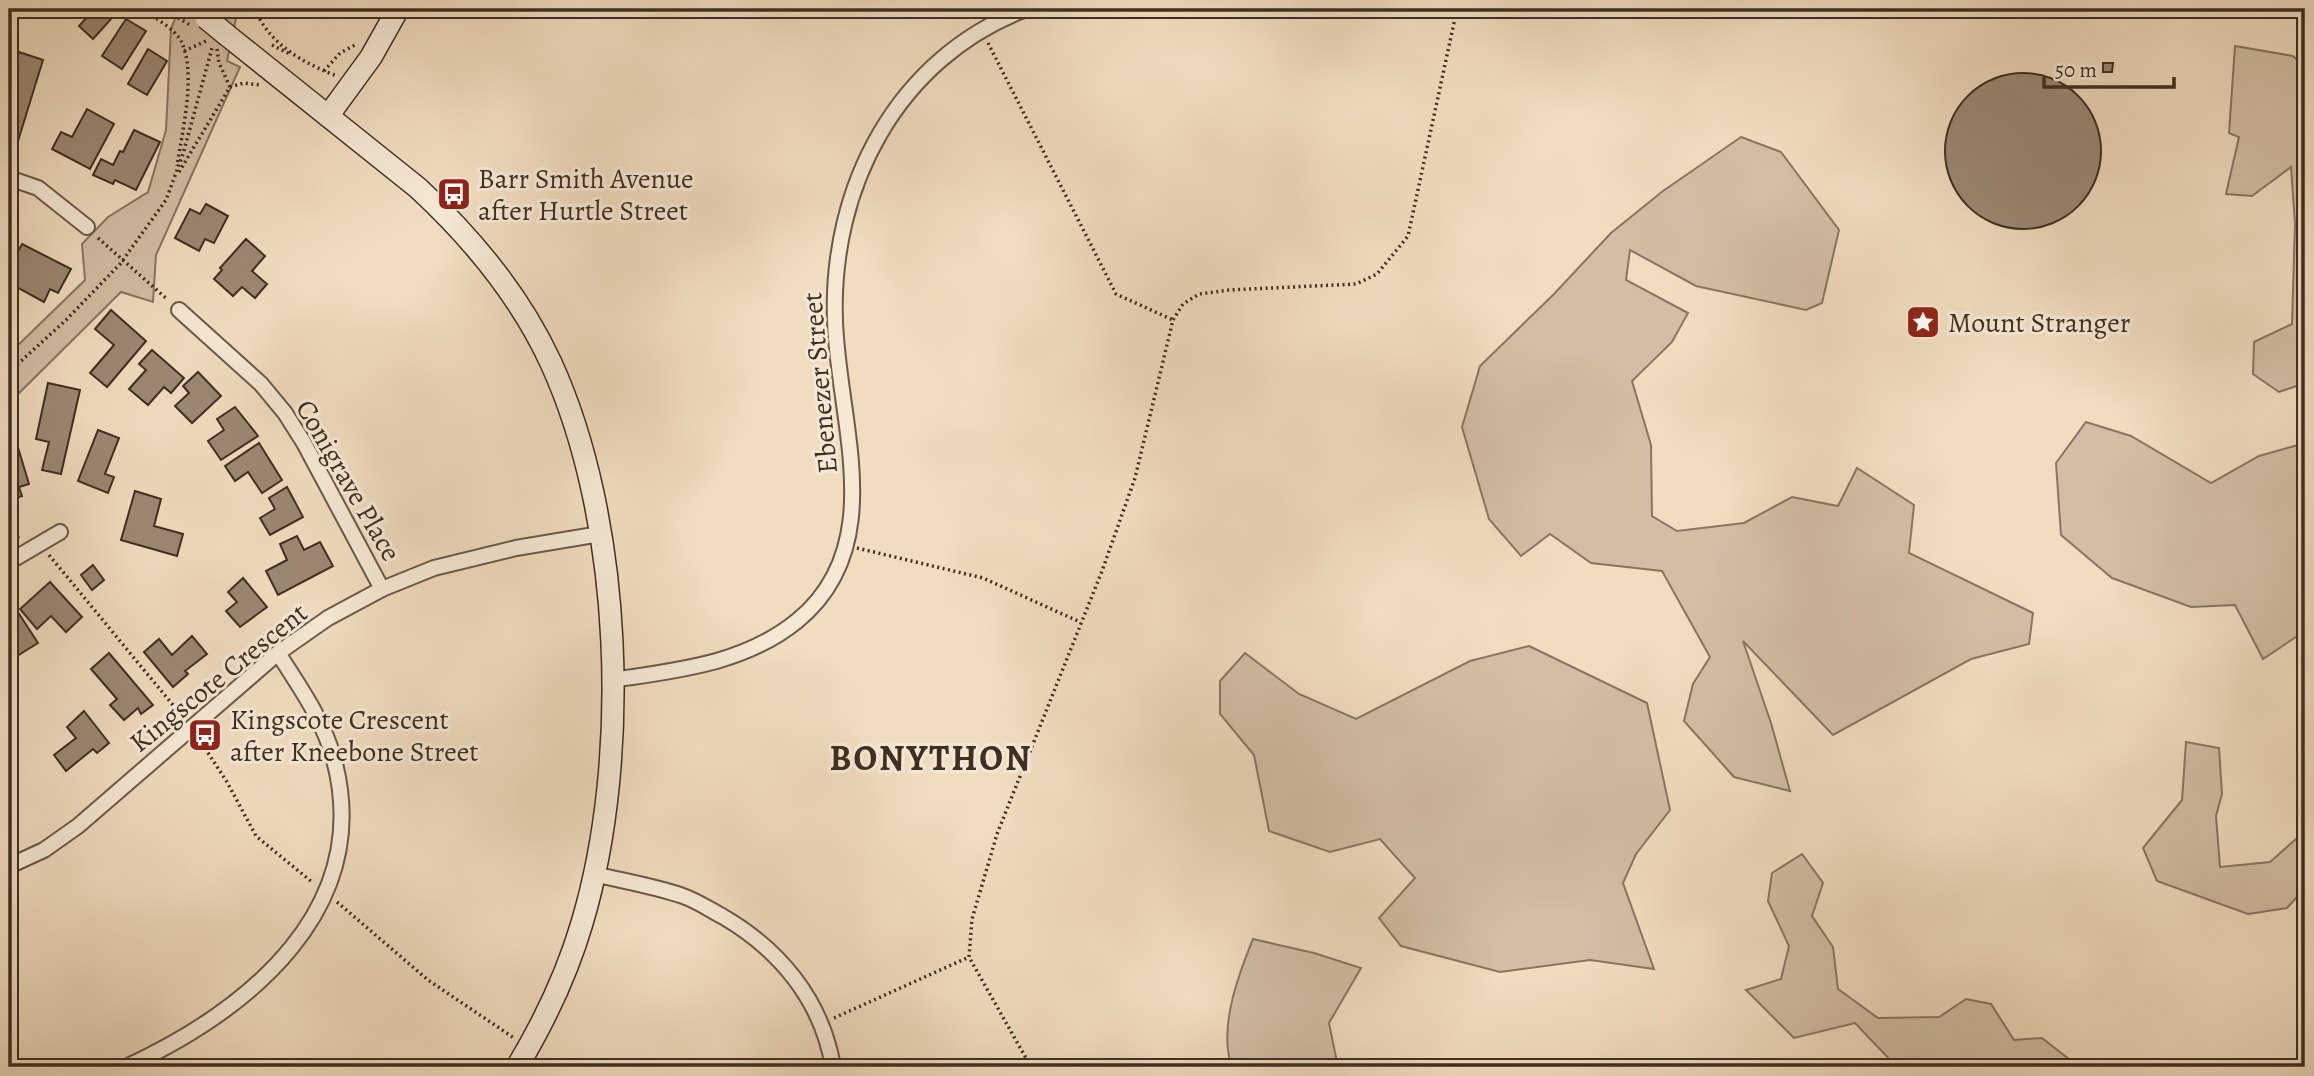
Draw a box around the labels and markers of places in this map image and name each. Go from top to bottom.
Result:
place label: Barr Smith Avenue after Hurtle Street [478,160,694,230]
bus stop icon: Barr Smith Avenue after Hurtle Street [435,175,473,213]
place icon: Mount Stranger [1904,303,1942,341]
place label: Mount Stranger [1948,304,2131,342]
place label: Kingscote Crescent after Kneebone Street [230,701,479,771]
bus stop icon: Kingscote Crescent after Kneebone Street [186,716,224,754]

